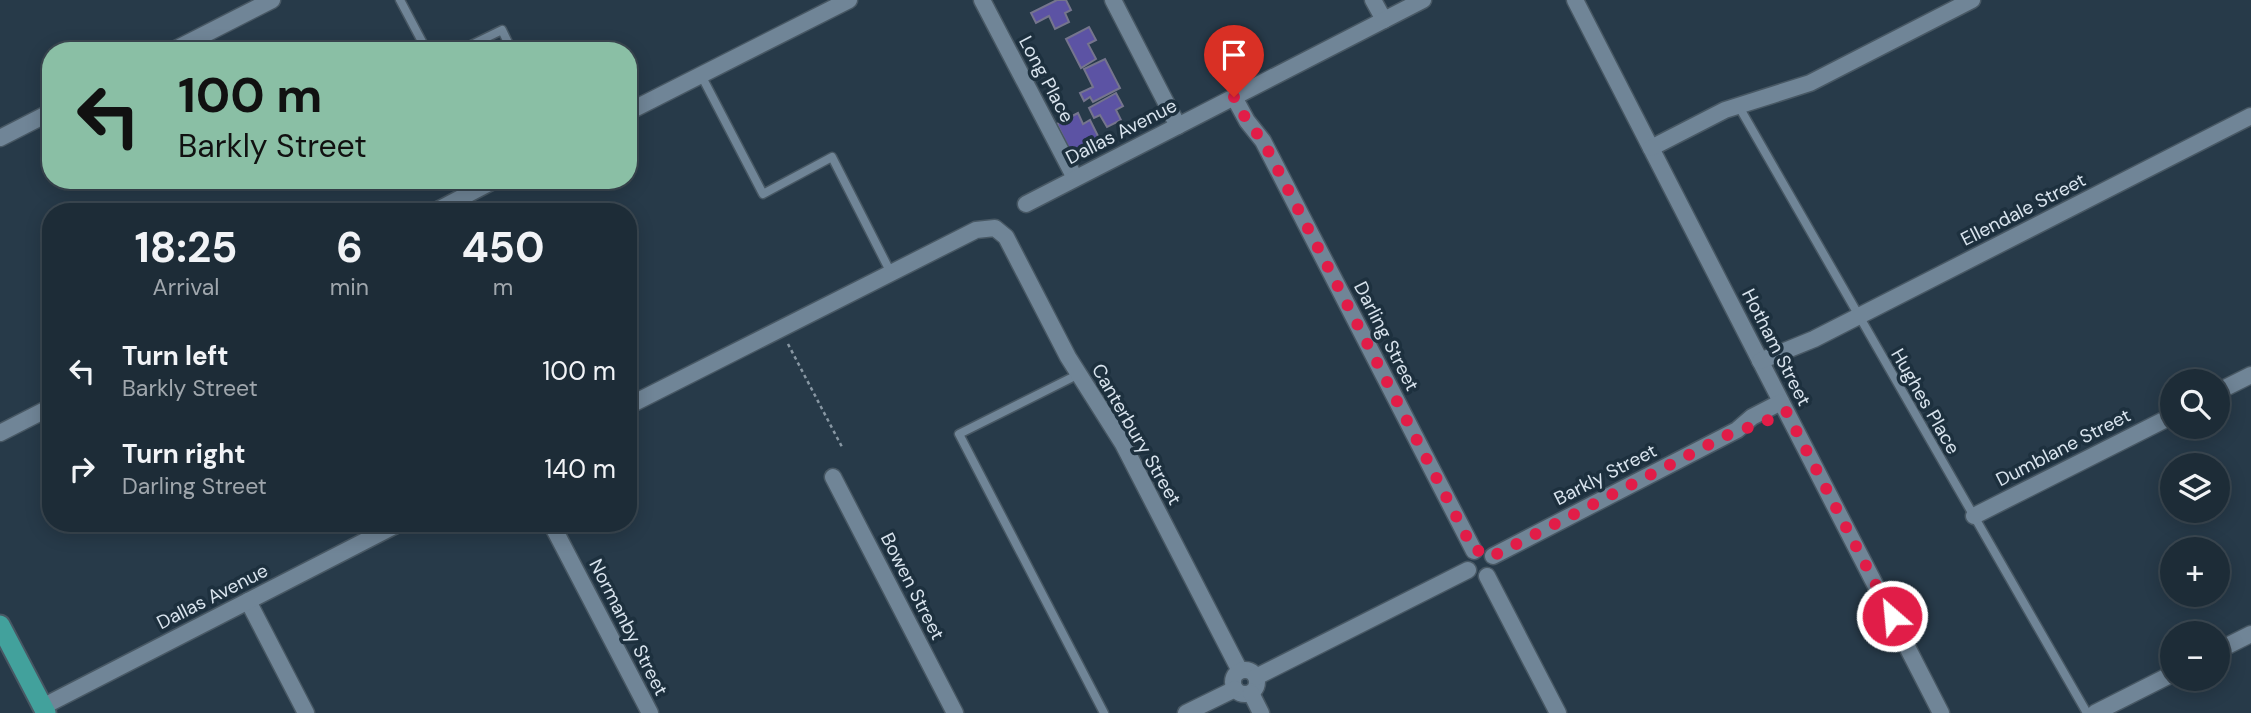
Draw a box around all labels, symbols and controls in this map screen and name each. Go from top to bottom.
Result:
pin [1204,25,1264,97]
street label: Long Place [1013,32,1080,127]
icon: arrive [1215,36,1253,74]
text: 100 m [178,63,322,127]
icon: left [63,70,154,161]
street label: Dallas Avenue [1061,93,1181,170]
text: Barkly Street [178,125,367,167]
street label: Ellendale Street [1956,167,2090,252]
text: 18:25 [134,220,237,275]
text: 6 [336,220,363,275]
text: 450 [462,220,545,275]
text: Arrival [152,272,219,302]
text: min [330,272,369,302]
text: m [493,272,513,302]
street label: Darling Street [1348,277,1425,395]
street label: Hotham Street [1736,284,1817,410]
text: Turn left [122,339,229,373]
street label: Hughes Place [1885,344,1966,459]
icon: left [63,352,101,390]
text: 100 m [542,354,616,388]
street label: Canterbury Street [1086,359,1187,509]
map controls [2160,369,2230,691]
button: search [2160,369,2230,439]
text: Barkly Street [122,373,258,403]
street label: Dumblane Street [1992,403,2135,492]
text: Turn right [122,437,246,471]
street label: Barkly Street [1550,438,1661,511]
icon: right [63,450,101,488]
text: 140 m [544,452,616,486]
button: layers [2160,453,2230,523]
text: Darling Street [122,471,267,501]
street label: Bowen Street [875,528,950,644]
button: + [2160,537,2230,607]
street label: Normanby Street [583,555,674,700]
street label: Dallas Avenue [152,558,272,635]
position arrow [1855,579,1929,653]
button: − [2160,621,2230,691]

